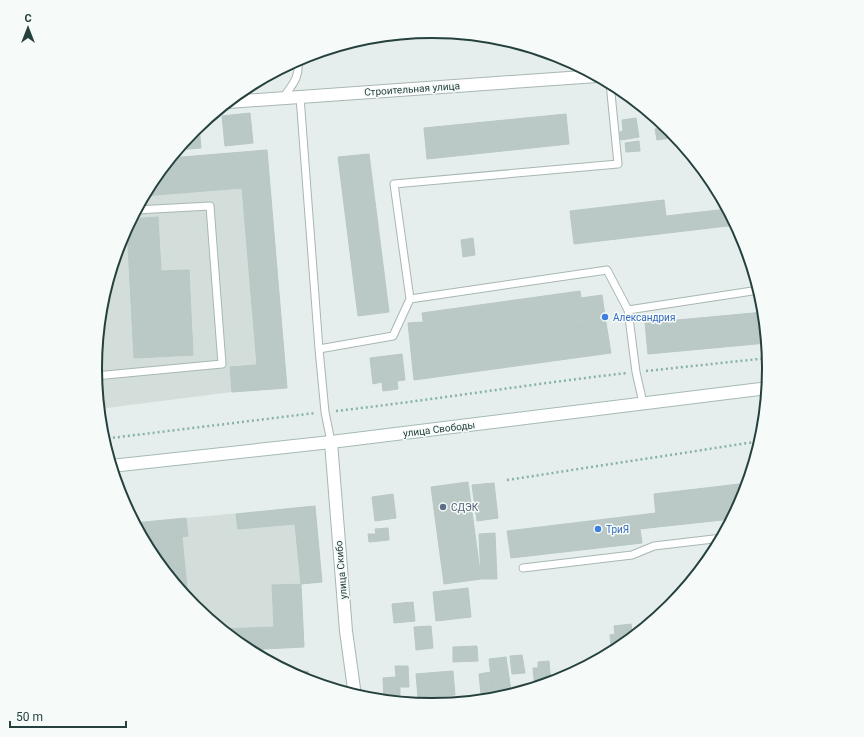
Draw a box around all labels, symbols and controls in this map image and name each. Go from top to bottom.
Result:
north arrow [8,8,48,48]
text: С [24,12,32,25]
street label: Строительная улица [364,80,460,98]
marker: Александрия [600,312,610,322]
place label: Александрия [613,312,675,323]
street label: улица Свободы [402,419,476,439]
marker: СДЭК [438,502,448,512]
place label: СДЭК [451,502,479,513]
marker: ТриЯ [593,524,603,534]
place label: ТриЯ [606,524,629,535]
street label: улица Скибо [333,540,349,600]
scale bar [10,703,126,729]
text: 50 m [16,710,43,724]

